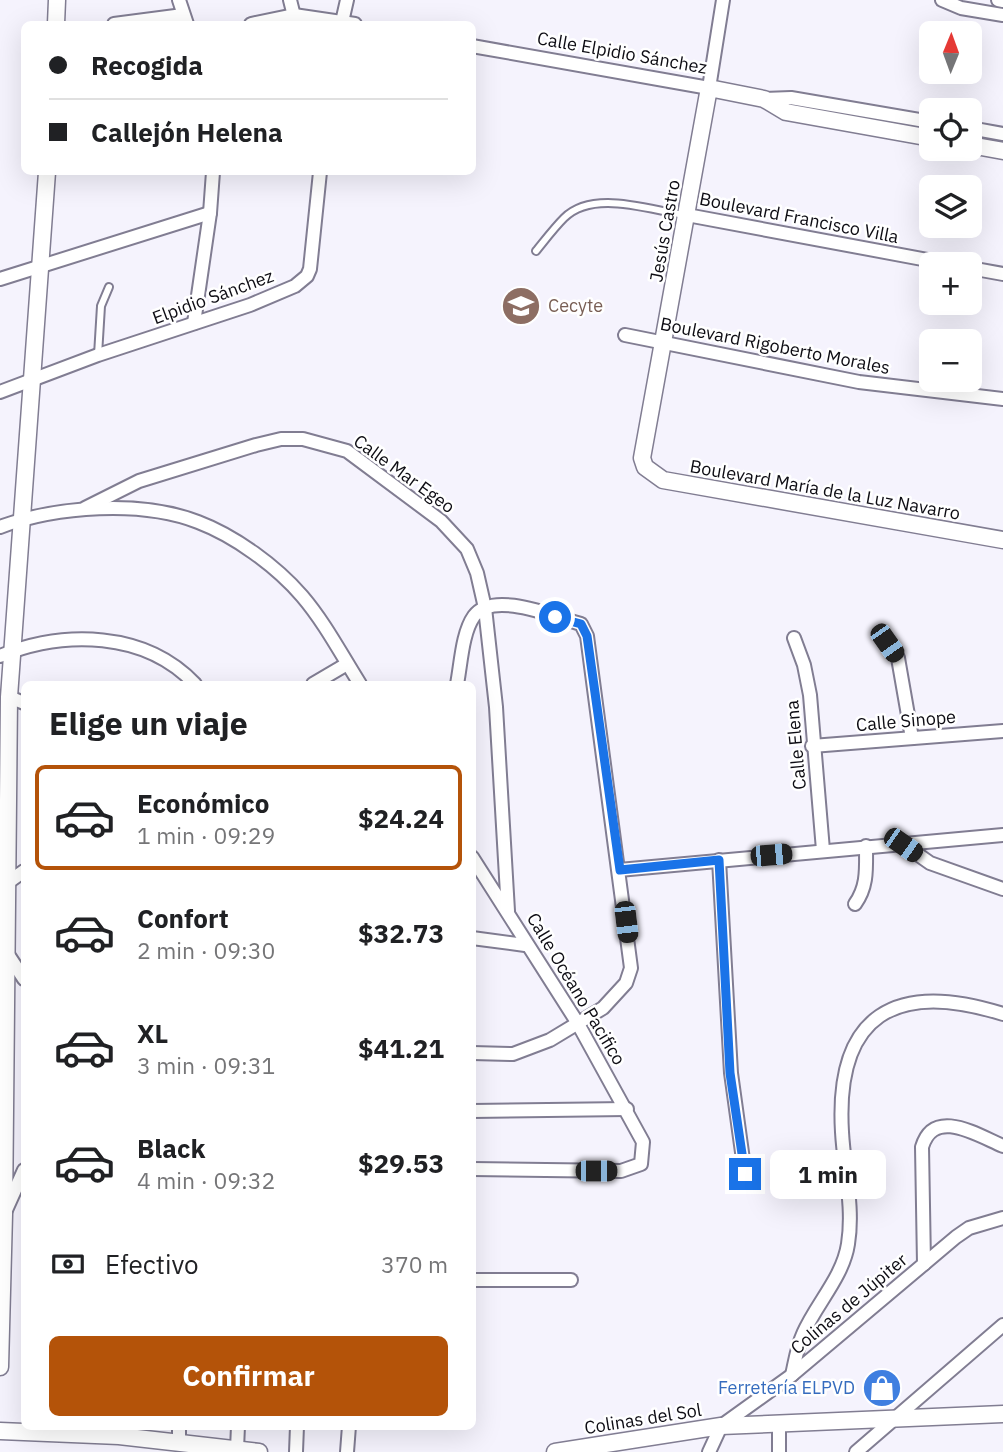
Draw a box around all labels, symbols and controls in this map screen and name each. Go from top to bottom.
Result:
north arrow [919,21,982,84]
map controls [919,21,982,392]
street label: Calle Elpidio Sánchez [535,26,709,79]
text: Recogida [91,48,203,82]
button: locate [919,98,982,161]
text: Callejón Helena [91,115,283,149]
button: layers [919,175,982,238]
street label: Jesús Castro [644,178,685,284]
street label: Boulevard Francisco Villa [697,187,901,248]
button: + [919,252,982,315]
street label: Elpidio Sánchez [149,264,277,329]
school or university icon: Cecyte [500,285,542,327]
place label: Cecyte [548,294,603,317]
street label: Boulevard Rigoberto Morales [658,312,892,379]
button: − [919,329,982,392]
street label: Calle Mar Egeo [349,429,459,518]
street label: Boulevard María de la Luz Navarro [688,454,962,525]
route start [539,601,571,633]
car [867,620,908,666]
street label: Calle Elena [780,699,811,791]
text: Elige un viaje [49,702,248,744]
street label: Calle Sinope [855,705,957,736]
icon: car [53,786,116,849]
text: Económico [137,786,269,820]
text: $24.24 [358,801,444,835]
text: 1 min · 09:29 [137,820,275,850]
car [880,824,927,866]
car [750,843,793,867]
car [614,900,639,944]
icon: car [53,901,116,964]
text: Confort [137,901,229,935]
street label: Calle Océano Pacifico [522,908,631,1069]
text: $32.73 [358,916,444,950]
text: 2 min · 09:30 [137,935,275,965]
icon: car [53,1016,116,1079]
text: XL [137,1016,168,1050]
text: $41.21 [358,1031,444,1065]
text: 3 min · 09:31 [137,1050,275,1080]
icon: car [53,1131,116,1194]
text: Black [137,1131,205,1165]
text: $29.53 [358,1146,444,1180]
callout: 1 min [770,1150,885,1198]
route end [729,1158,761,1190]
text: 1 min [798,1159,858,1189]
car [576,1161,618,1182]
text: 4 min · 09:32 [137,1165,275,1195]
icon: cash [49,1245,87,1283]
text: Efectivo [105,1247,199,1281]
street label: Colinas de Júpiter [786,1248,912,1359]
text: 370 m [381,1249,448,1279]
button: Confirmar [49,1336,448,1416]
shop icon: Ferretería ELPVD [861,1367,903,1409]
place label: Ferretería ELPVD [718,1376,855,1399]
street label: Colinas del Sol [583,1398,703,1439]

